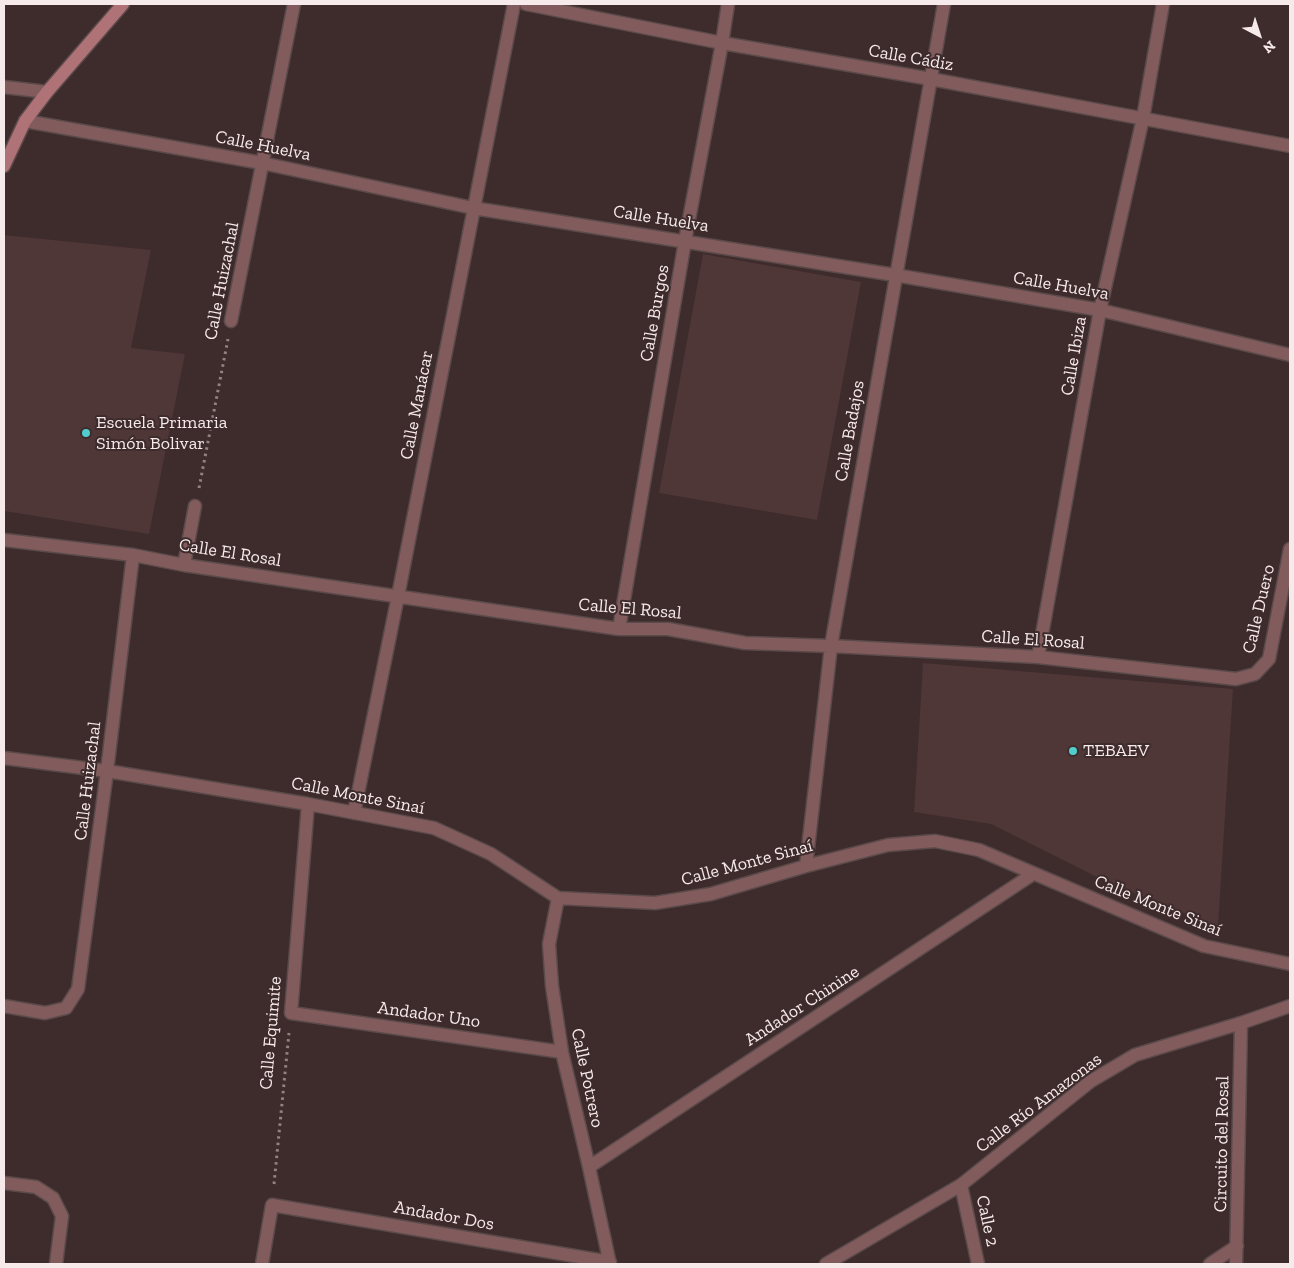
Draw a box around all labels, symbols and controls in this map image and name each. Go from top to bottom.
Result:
north arrow [1234,10,1284,60]
text: N [1259,37,1279,57]
street label: Calle Cádiz [867,40,955,76]
street label: Calle Huelva [214,126,312,166]
street label: Calle Huelva [612,201,710,237]
street label: Calle Huizachal [200,220,244,342]
street label: Calle Burgos [636,263,674,363]
street label: Calle Huelva [1012,267,1110,305]
street label: Calle Ibiza [1056,315,1092,397]
street label: Calle Manácar [396,349,438,461]
street label: Calle Badajos [830,379,870,483]
place label: Escuela Primaria Simón Bolivar [96,412,227,454]
marker: Escuela Primaria Simón Bolivar [80,427,92,439]
street label: Calle El Rosal [177,534,283,572]
street label: Calle Duero [1238,562,1280,656]
street label: Calle El Rosal [578,594,682,624]
street label: Calle El Rosal [981,626,1085,654]
street label: Calle Huizachal [70,720,106,842]
place label: TEBAEV [1083,740,1149,762]
marker: TEBAEV [1067,745,1079,757]
street label: Calle Monte Sinaí [290,772,426,820]
street label: Calle Monte Sinaí [679,835,815,891]
street label: Calle Monte Sinaí [1091,871,1225,941]
street label: Andador Chinine [741,961,863,1051]
street label: Calle Equimite [255,976,287,1090]
street label: Andador Uno [376,997,482,1033]
street label: Calle Potrero [566,1026,608,1130]
street label: Calle Río Amazonas [972,1049,1106,1157]
street label: Circuito del Rosal [1210,1076,1234,1212]
street label: Calle 2 [971,1193,1003,1249]
street label: Andador Dos [392,1197,496,1235]

